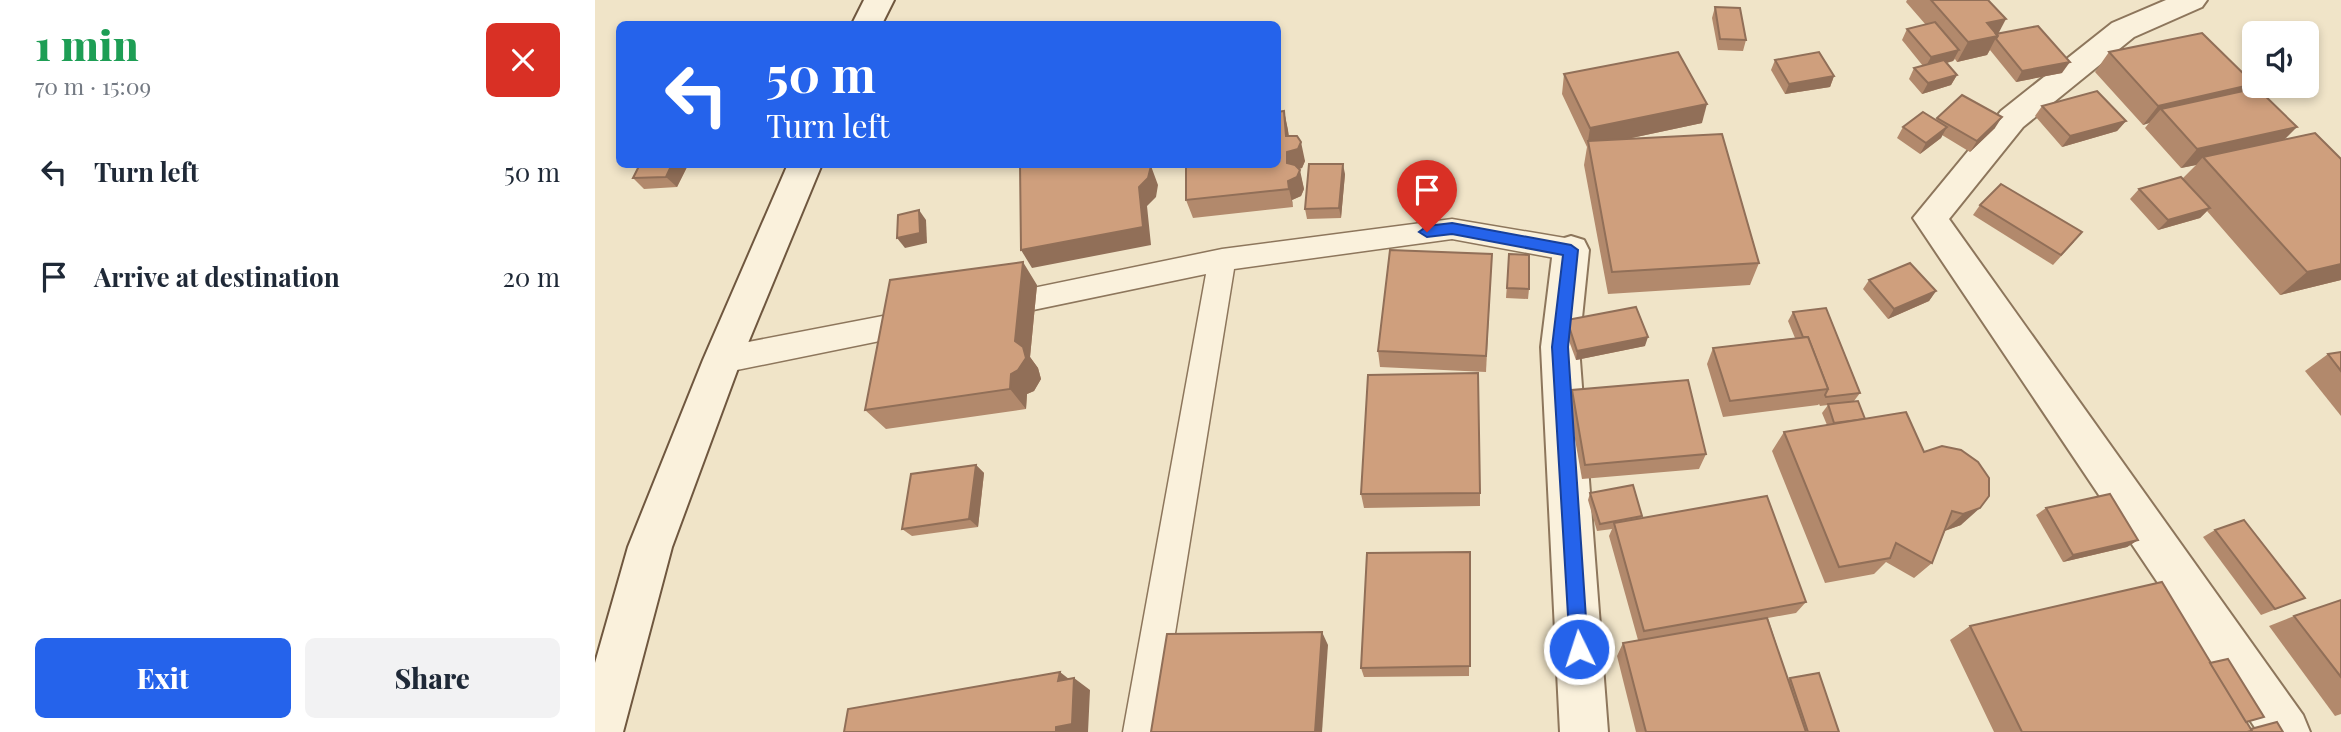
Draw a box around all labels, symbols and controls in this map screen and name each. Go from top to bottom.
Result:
text: 1 min [35,16,139,72]
map controls [2242,21,2319,98]
button: sound [2242,21,2319,98]
button: close [486,23,560,97]
text: 50 m [766,40,876,105]
icon: left [651,49,742,140]
text: 70 m · 15:09 [35,70,151,101]
text: Turn left [766,103,890,146]
icon: left [35,153,73,191]
text: Turn left [94,154,199,189]
text: 50 m [504,154,560,189]
pin [1397,160,1457,232]
icon: arrive [1408,171,1446,209]
icon: arrive [35,258,73,296]
text: Arrive at destination [94,259,340,294]
text: 20 m [502,259,560,294]
position arrow [1542,612,1616,686]
button: Exit [35,638,291,718]
button: Share [305,638,560,718]

